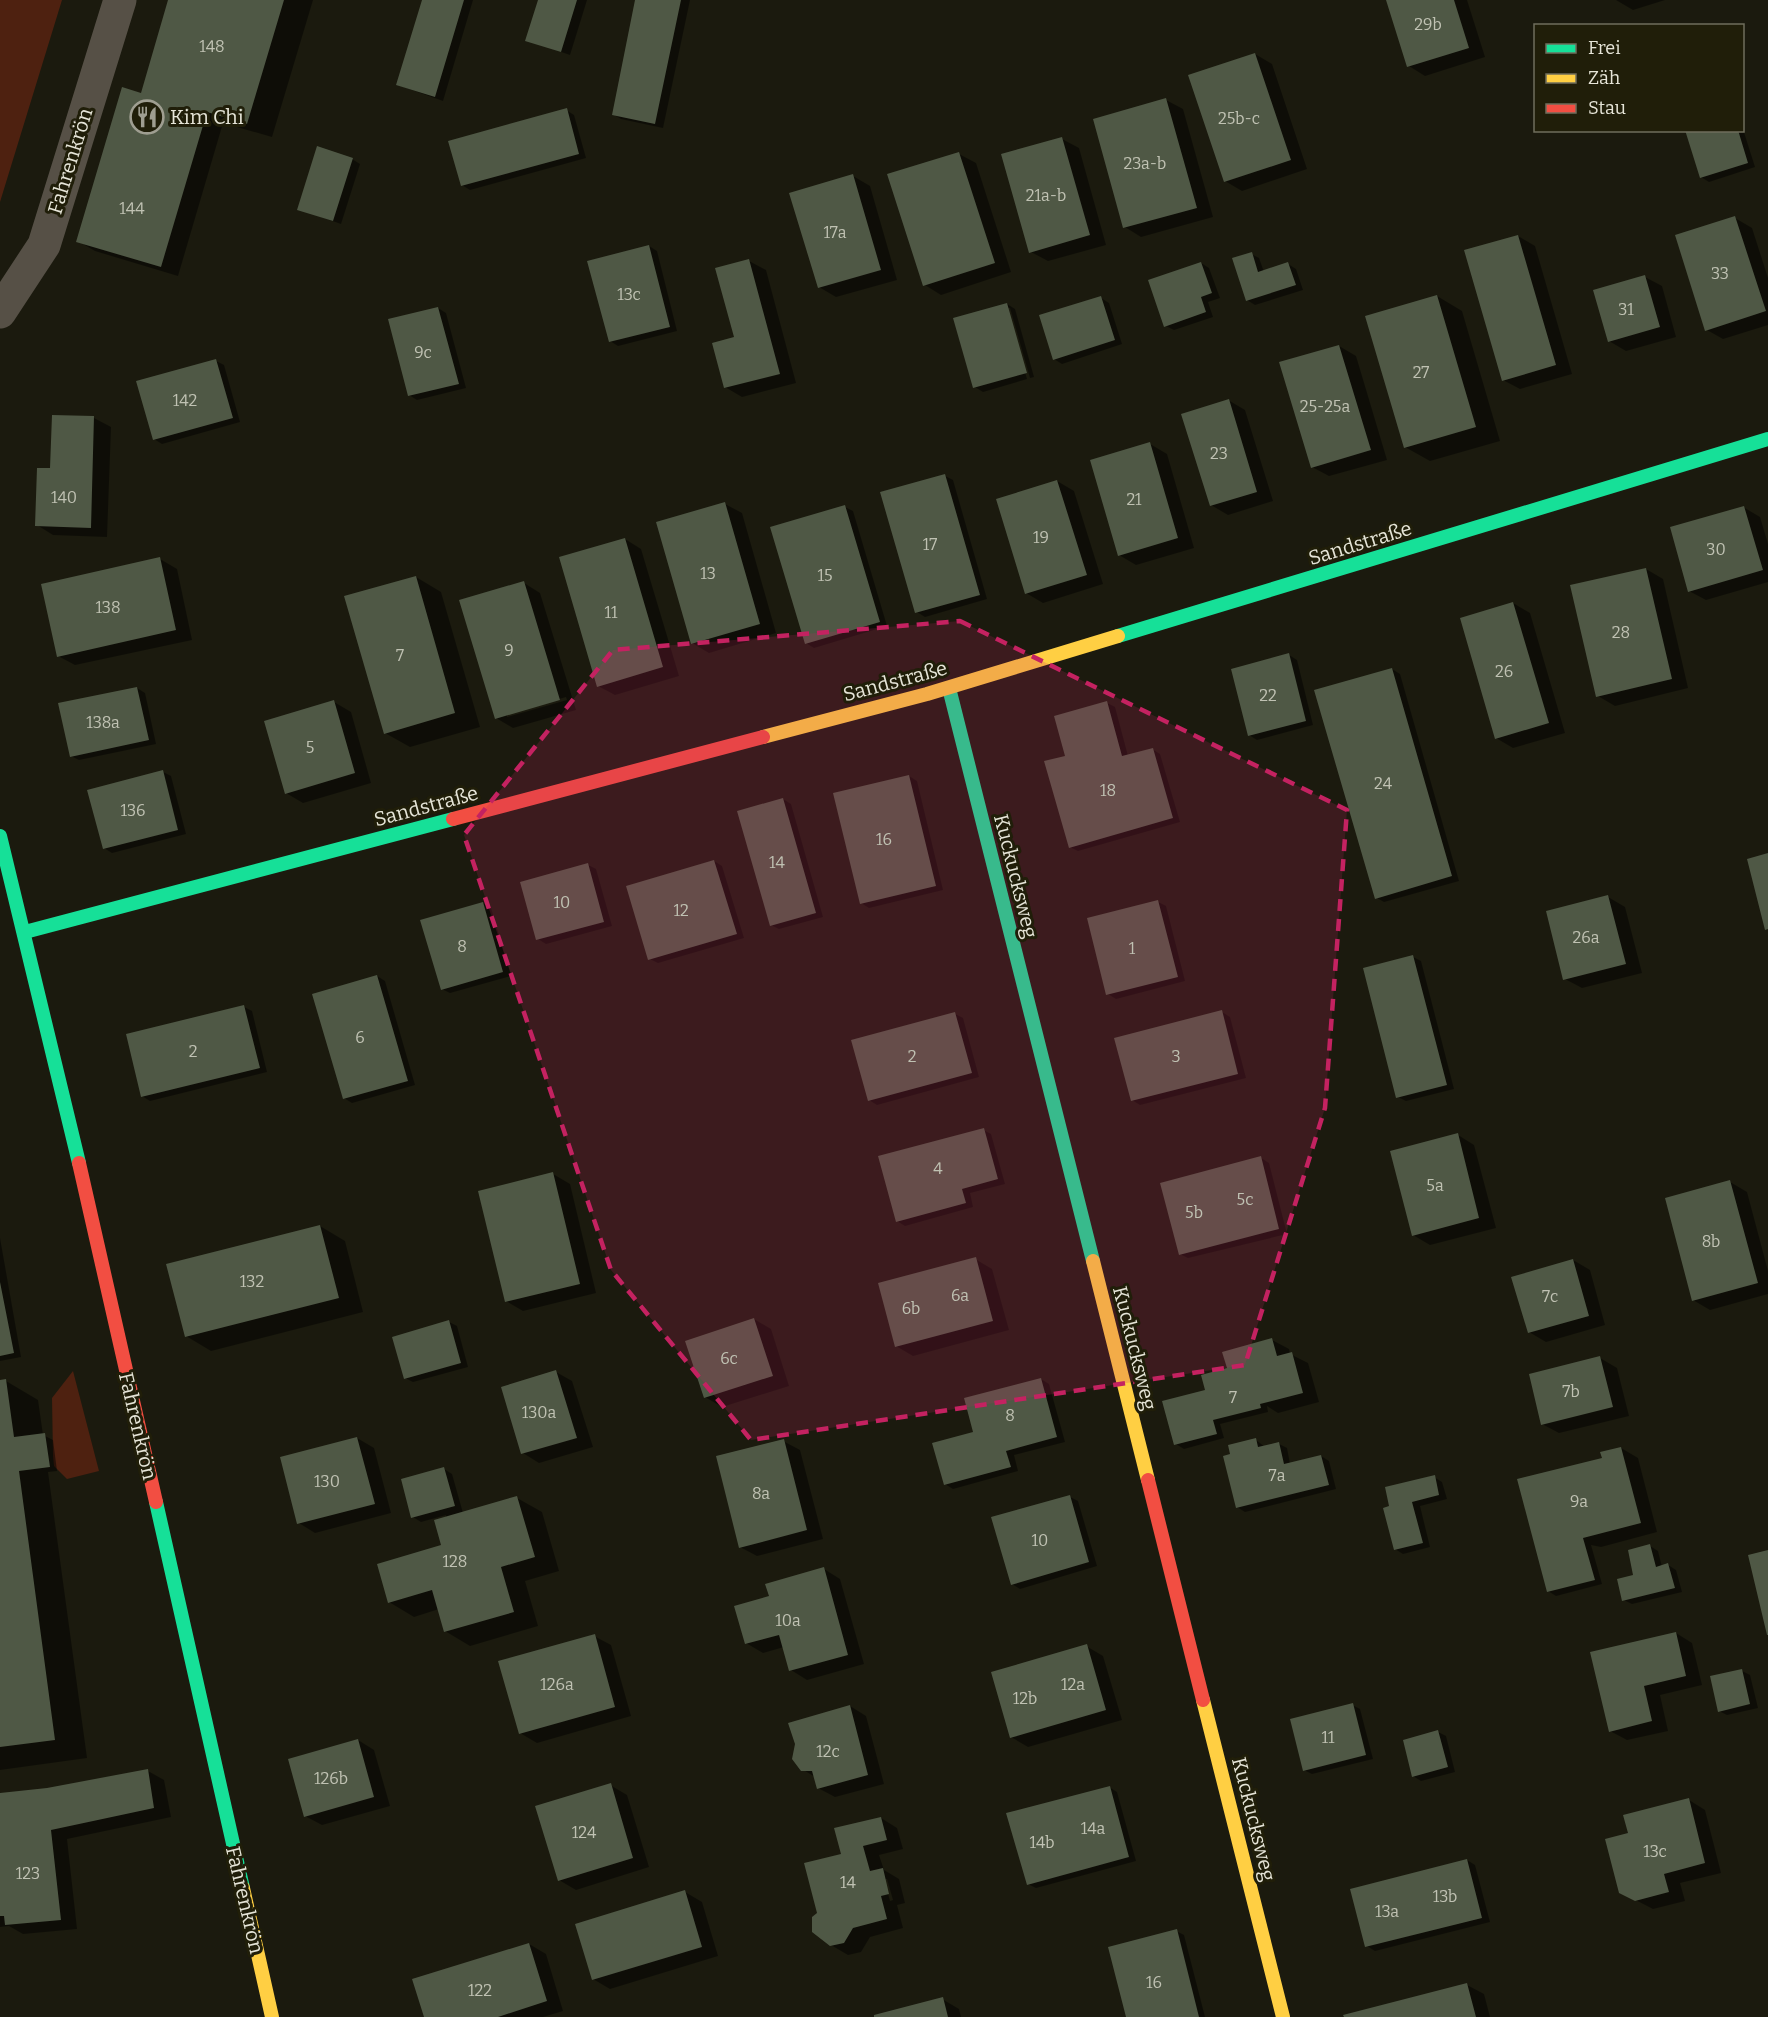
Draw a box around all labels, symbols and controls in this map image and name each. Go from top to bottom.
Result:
house number: 29b [1414,15,1442,34]
legend [1534,24,1744,132]
house number: 148 [199,37,225,56]
text: Frei [1588,37,1621,59]
text: Zäh [1588,67,1620,89]
text: Stau [1588,97,1626,119]
restaurant icon: Kim Chi [129,99,165,135]
street label: Fahrenkrön [43,105,98,217]
place label: Kim Chi [170,105,244,129]
house number: 25b-c [1218,109,1260,128]
house number: 23a-b [1124,154,1166,173]
house number: 21a-b [1026,186,1066,205]
house number: 144 [119,199,145,218]
house number: 17a [823,223,847,242]
house number: 33 [1711,264,1729,283]
house number: 13c [617,285,641,304]
house number: 31 [1618,300,1634,319]
house number: 9c [414,343,432,362]
house number: 27 [1413,363,1429,382]
house number: 142 [173,391,197,410]
house number: 25-25a [1300,397,1350,416]
house number: 23 [1210,444,1228,463]
house number: 140 [51,488,77,507]
house number: 21 [1126,490,1142,509]
street label: Sandstraße [1305,516,1415,570]
house number: 19 [1033,528,1049,547]
house number: 17 [923,535,937,554]
house number: 30 [1706,540,1726,559]
house number: 13 [700,564,716,583]
house number: 15 [817,566,833,585]
house number: 138 [95,598,121,617]
house number: 11 [605,603,618,622]
house number: 28 [1612,623,1630,642]
house number: 9 [504,641,514,660]
house number: 7 [396,646,404,665]
street label: Sandstraße [840,656,950,706]
house number: 26 [1495,662,1513,681]
house number: 22 [1259,686,1277,705]
house number: 138a [86,713,120,732]
house number: 5 [306,738,314,757]
house number: 24 [1374,774,1393,793]
street label: Sandstraße [371,781,481,831]
house number: 18 [1100,781,1116,800]
house number: 136 [120,801,146,820]
street label: Kuckucksweg [989,812,1043,940]
house number: 16 [876,830,892,849]
house number: 14 [769,853,786,872]
house number: 10 [554,893,570,912]
house number: 12 [673,901,689,920]
house number: 26a [1573,928,1600,947]
house number: 8 [457,937,467,956]
house number: 1 [1129,939,1136,958]
house number: 6 [355,1028,365,1047]
house number: 2 [189,1042,197,1061]
house number: 2 [908,1047,916,1066]
house number: 3 [1171,1047,1181,1066]
house number: 4 [933,1159,943,1178]
house number: 5a [1426,1176,1444,1195]
house number: 5c [1237,1190,1253,1209]
house number: 5b [1185,1203,1203,1222]
house number: 8b [1702,1232,1720,1251]
house number: 132 [240,1272,264,1291]
street label: Kuckucksweg [1108,1284,1162,1412]
house number: 6a [951,1286,969,1305]
house number: 7c [1542,1287,1558,1306]
house number: 6b [902,1299,920,1318]
house number: 6c [720,1349,738,1368]
street label: Fahrenkrön [114,1370,162,1482]
house number: 7b [1562,1382,1580,1401]
house number: 7 [1229,1388,1237,1407]
house number: 130a [522,1403,557,1422]
house number: 8 [1005,1406,1015,1425]
house number: 7a [1269,1466,1286,1485]
house number: 130 [314,1472,340,1491]
house number: 8a [752,1484,770,1503]
house number: 9a [1570,1492,1588,1511]
house number: 10 [1032,1531,1048,1550]
house number: 128 [443,1552,467,1571]
house number: 10a [775,1611,801,1630]
house number: 126a [540,1675,574,1694]
house number: 12a [1061,1675,1085,1694]
house number: 12b [1013,1689,1037,1708]
house number: 11 [1322,1728,1335,1747]
house number: 12c [816,1742,840,1761]
street label: Kuckucksweg [1227,1755,1281,1883]
house number: 126b [314,1769,348,1788]
house number: 14a [1081,1819,1106,1838]
house number: 124 [572,1823,597,1842]
house number: 14b [1029,1833,1055,1852]
house number: 13c [1643,1842,1667,1861]
street label: Fahrenkrön [221,1844,269,1956]
house number: 123 [16,1864,40,1883]
house number: 14 [840,1873,857,1892]
house number: 13b [1433,1887,1457,1906]
house number: 13a [1375,1902,1399,1921]
house number: 16 [1146,1973,1162,1992]
house number: 122 [468,1981,492,2000]

